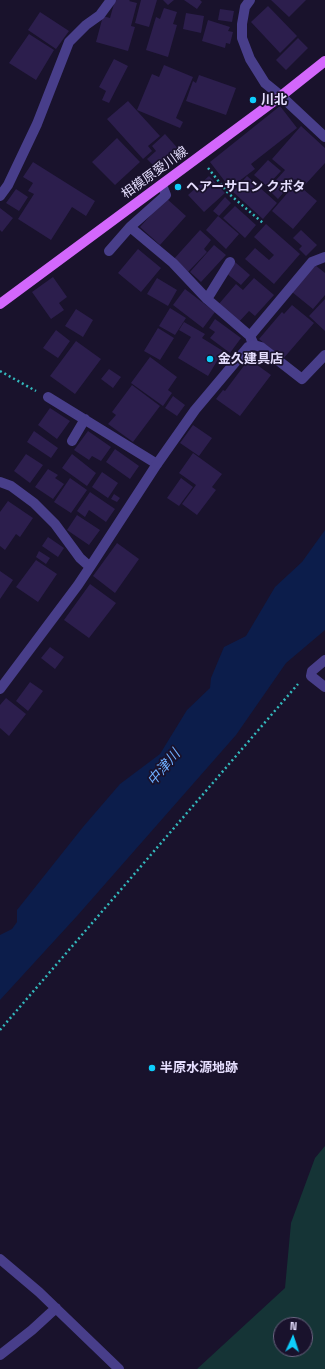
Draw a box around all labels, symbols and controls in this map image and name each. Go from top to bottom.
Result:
place label: 川北 [261,92,287,108]
marker: 川北 [248,95,258,105]
street label: 相模原愛川線 [119,144,191,202]
place label: ヘアーサロン クボタ [186,179,306,195]
marker: ヘアーサロン クボタ [173,182,183,192]
place label: 金久建具店 [218,351,283,367]
marker: 金久建具店 [205,354,215,364]
water label: 中津川 [144,747,184,789]
place label: 半原水源地跡 [160,1060,238,1076]
marker: 半原水源地跡 [147,1063,157,1073]
north arrow [273,1317,313,1357]
text: N [290,1319,298,1333]

